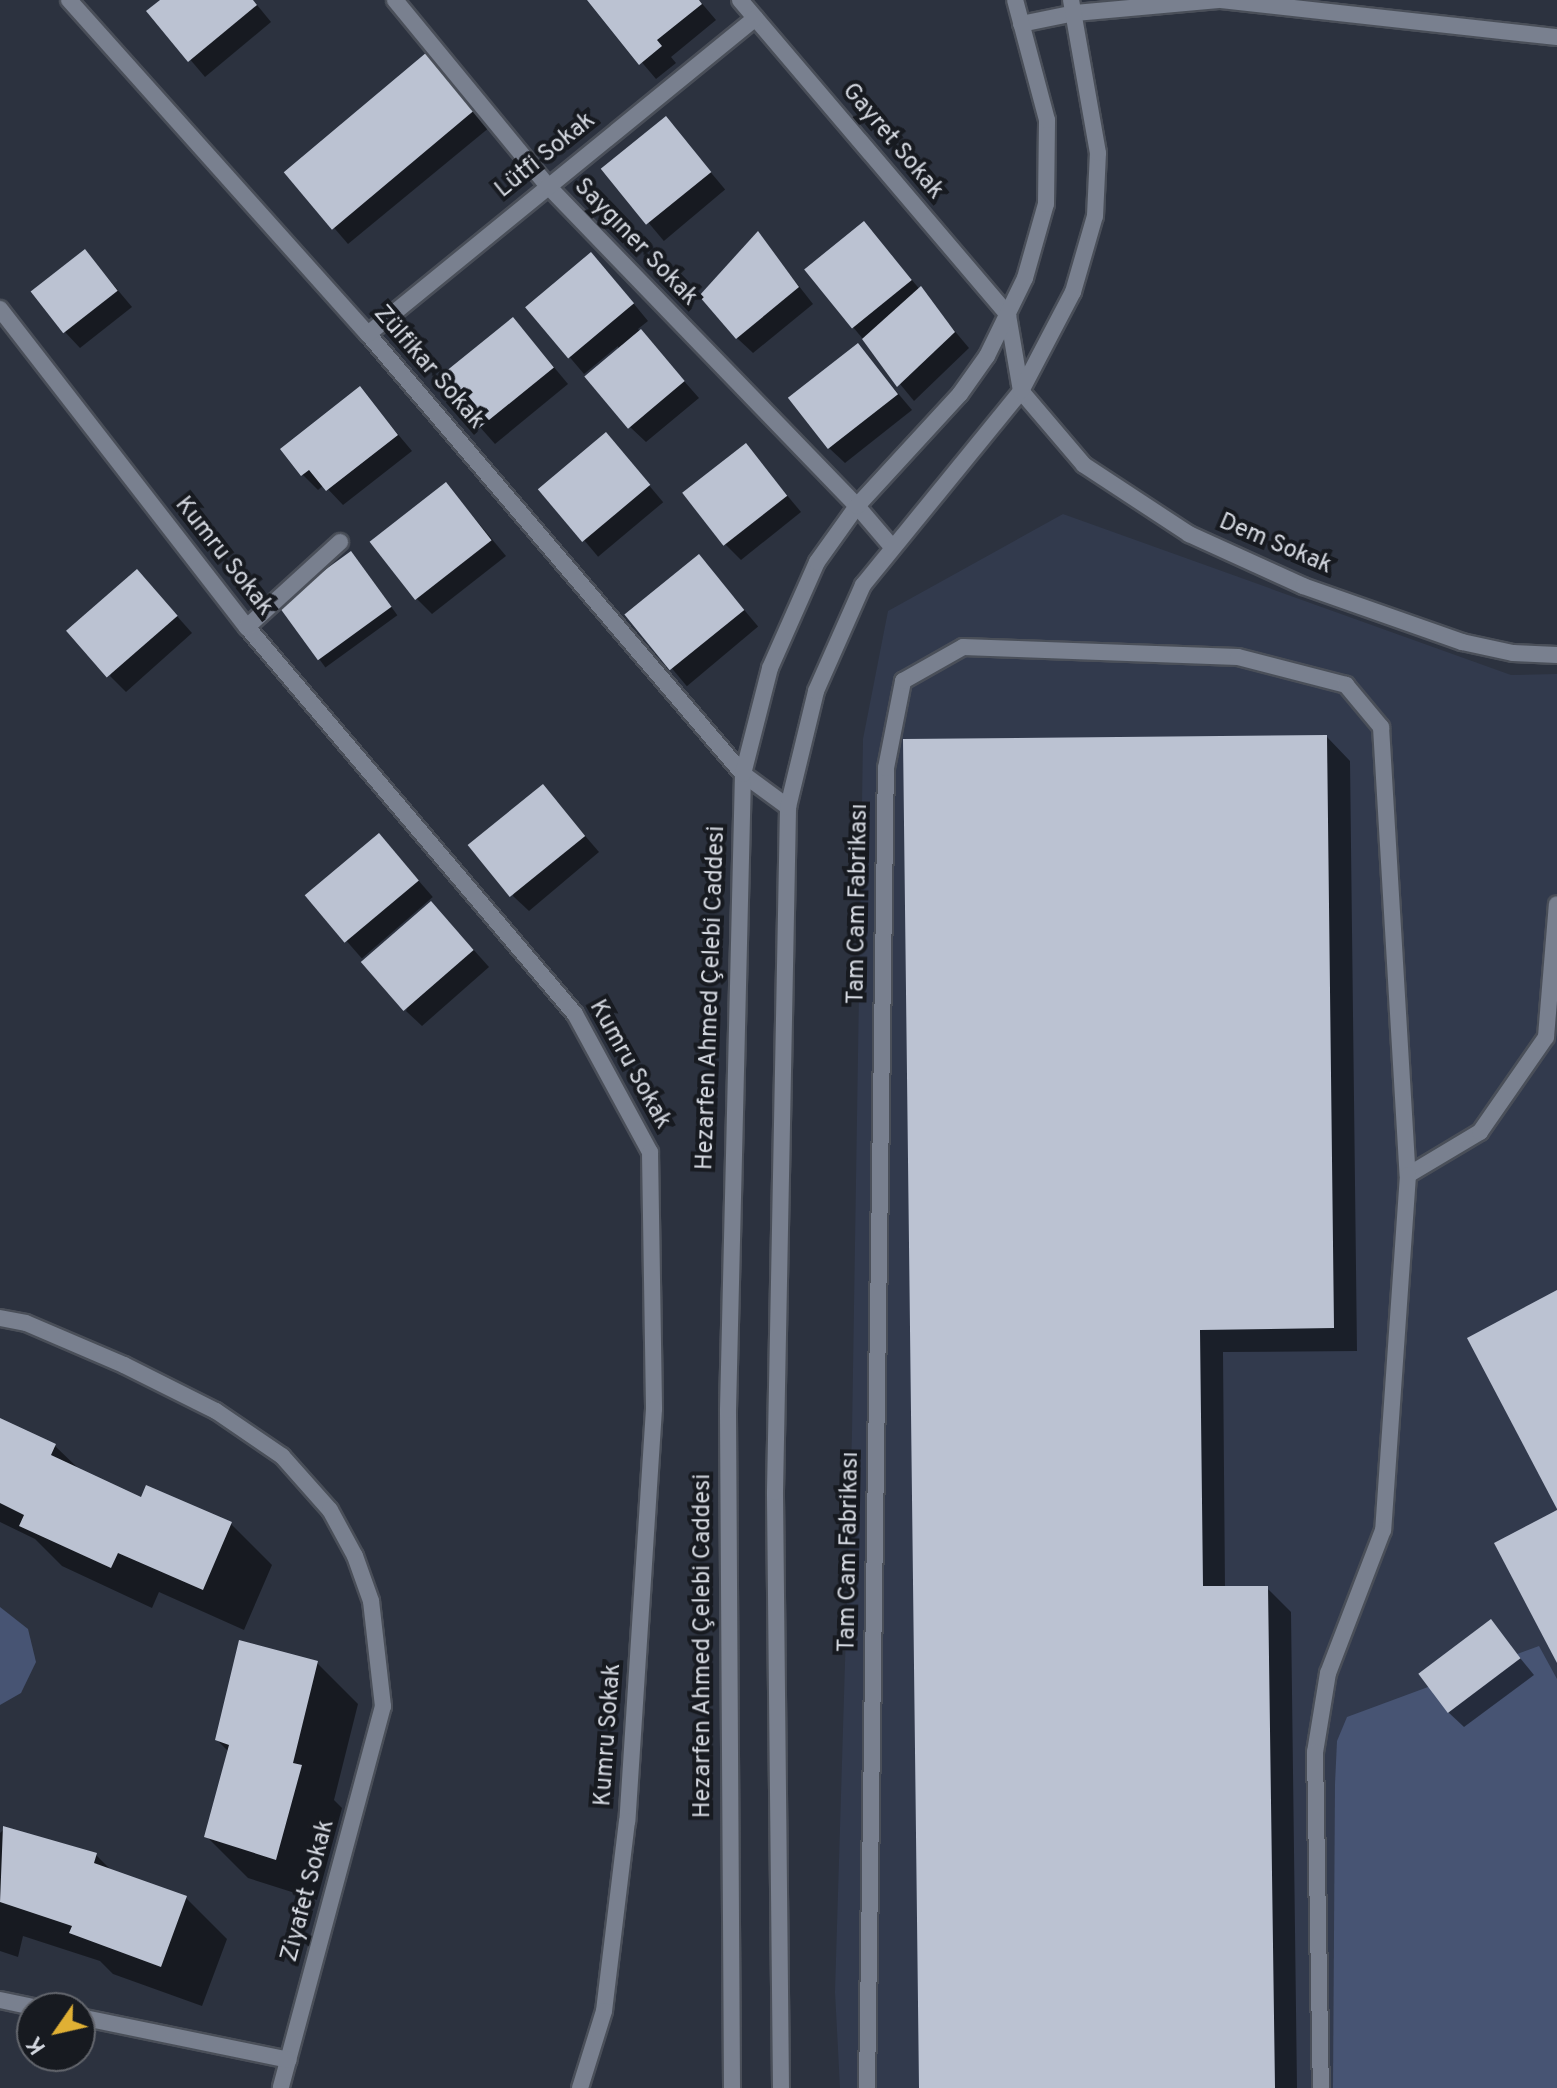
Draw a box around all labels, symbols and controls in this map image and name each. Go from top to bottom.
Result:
street label: Gayret Sokak [835,78,949,206]
street label: Lütfi Sokak [490,107,602,205]
street label: Saygıner Sokak [567,173,703,313]
street label: Zülfikar Sokak [366,300,490,436]
street label: Kumru Sokak [168,492,278,622]
street label: Dem Sokak [1214,508,1336,582]
street label: Tam Cam Fabrikası [843,803,875,1005]
street label: Hezarfen Ahmed Çelebi Caddesi [692,825,732,1171]
street label: Kumru Sokak [582,995,676,1135]
street label: Tam Cam Fabrikası [834,1451,866,1653]
street label: Hezarfen Ahmed Çelebi Caddesi [690,1473,718,1819]
street label: Kumru Sokak [590,1663,628,1807]
street label: Ziyafet Sokak [276,1817,342,1965]
north arrow [16,1992,96,2072]
text: K [22,2031,53,2059]

